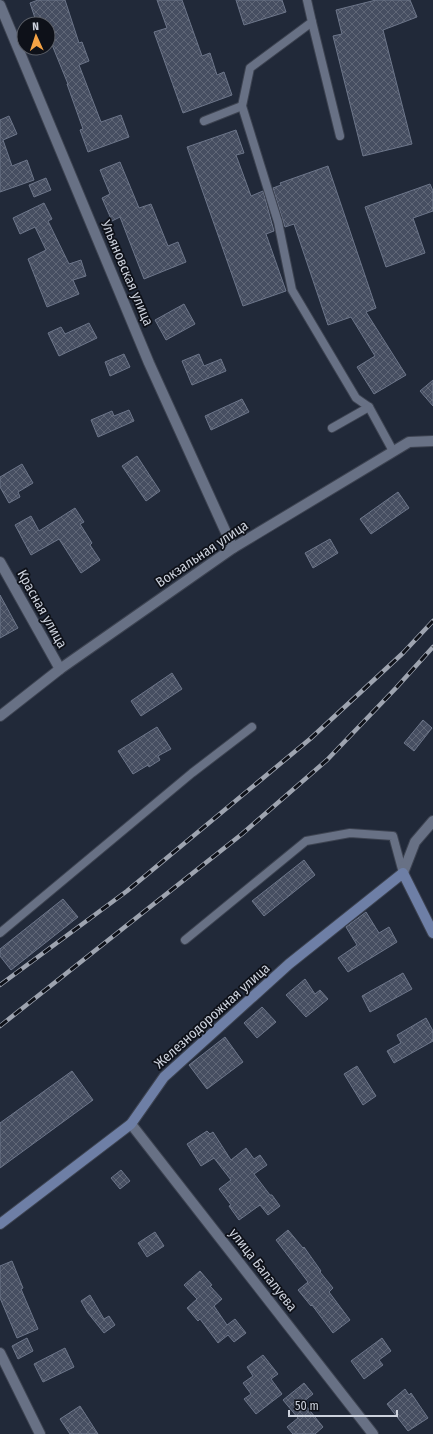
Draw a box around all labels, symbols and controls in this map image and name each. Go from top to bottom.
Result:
north arrow [16,16,56,56]
text: N [32,20,39,33]
street label: Ульяновская улица [97,217,157,328]
street label: Вокзальная улица [153,517,252,591]
street label: Красная улица [13,567,71,651]
street label: Железнодорожная улица [151,960,273,1072]
street label: улица Балалуева [225,1225,301,1315]
scale bar [289,1392,397,1418]
text: 50 m [295,1399,319,1413]

